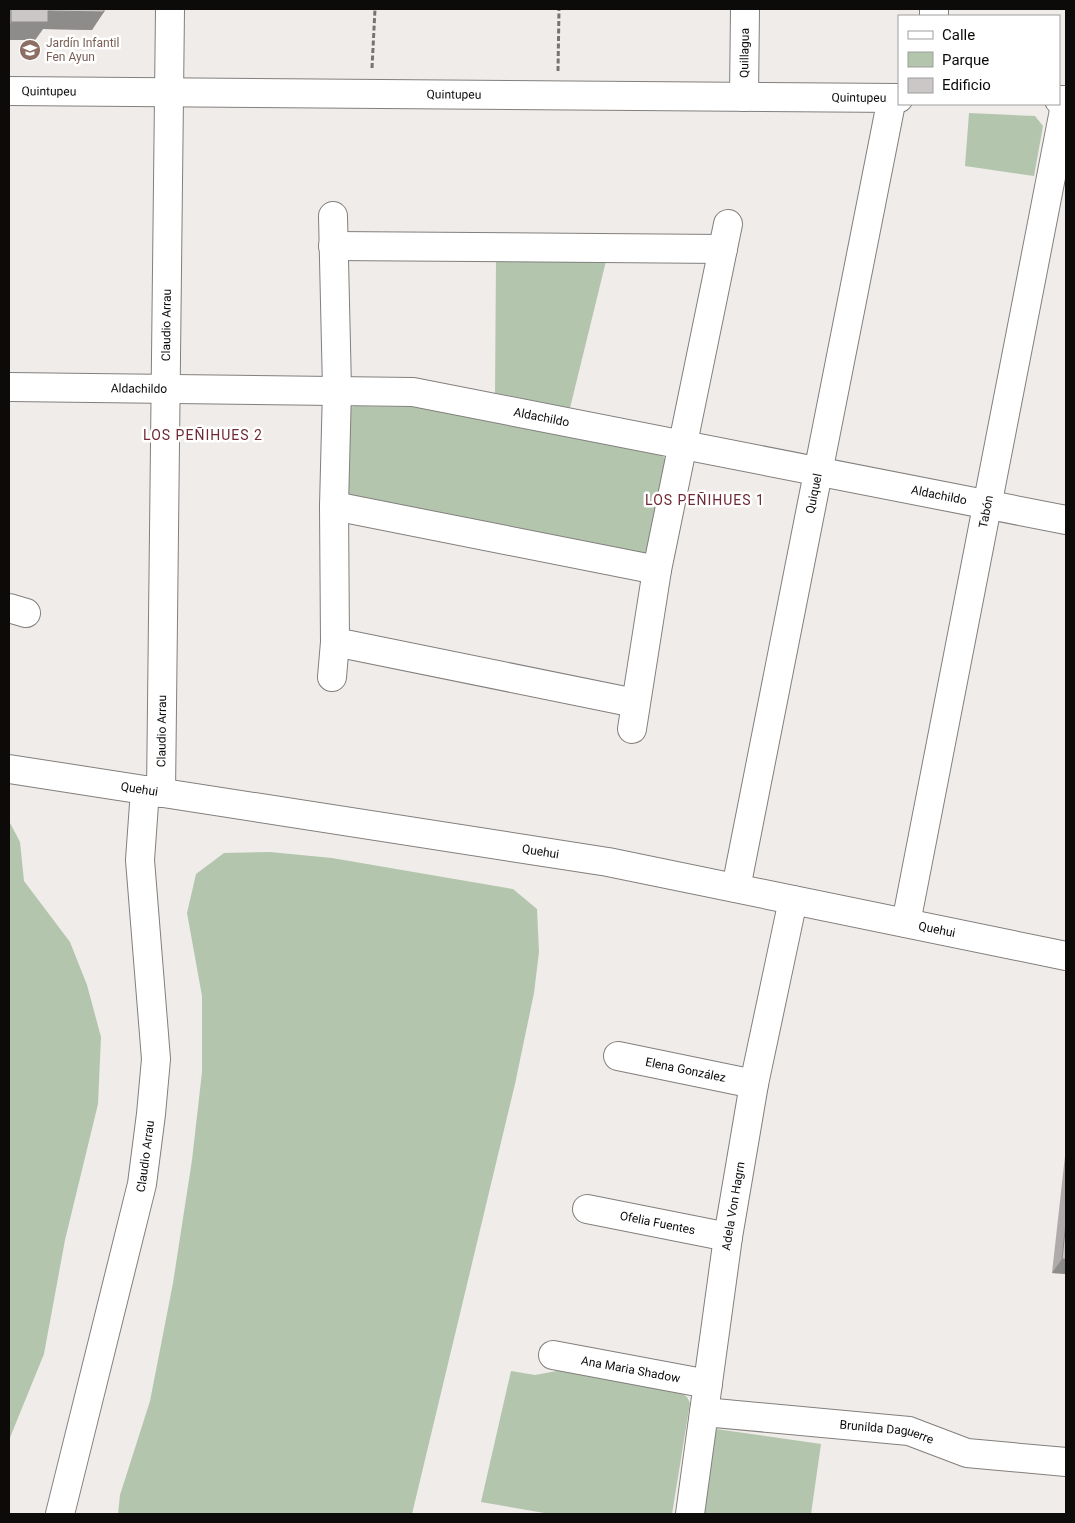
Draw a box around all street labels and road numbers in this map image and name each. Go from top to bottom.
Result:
street label: Quillagua [737,28,752,78]
street label: Quintupeu [22,84,76,99]
street label: Quintupeu [427,87,481,102]
street label: Quintupeu [832,90,886,105]
street label: Claudio Arrau [159,289,174,361]
street label: Aldachildo [111,381,167,396]
street label: Aldachildo [512,405,571,430]
street label: Quiquel [803,472,825,515]
street label: Aldachildo [910,483,968,507]
street label: Tabón [976,494,996,529]
street label: Claudio Arrau [154,695,169,767]
street label: Quehui [120,779,159,799]
street label: Quehui [521,842,560,861]
street label: Quehui [917,919,957,940]
street label: Elena González [644,1055,727,1085]
street label: Claudio Arrau [133,1120,157,1194]
street label: Adela Von Hagrn [719,1161,748,1251]
street label: Ofelia Fuentes [619,1209,697,1237]
street label: Ana Maria Shadow [580,1353,681,1386]
street label: Brunilda Daguerre [839,1418,936,1447]

